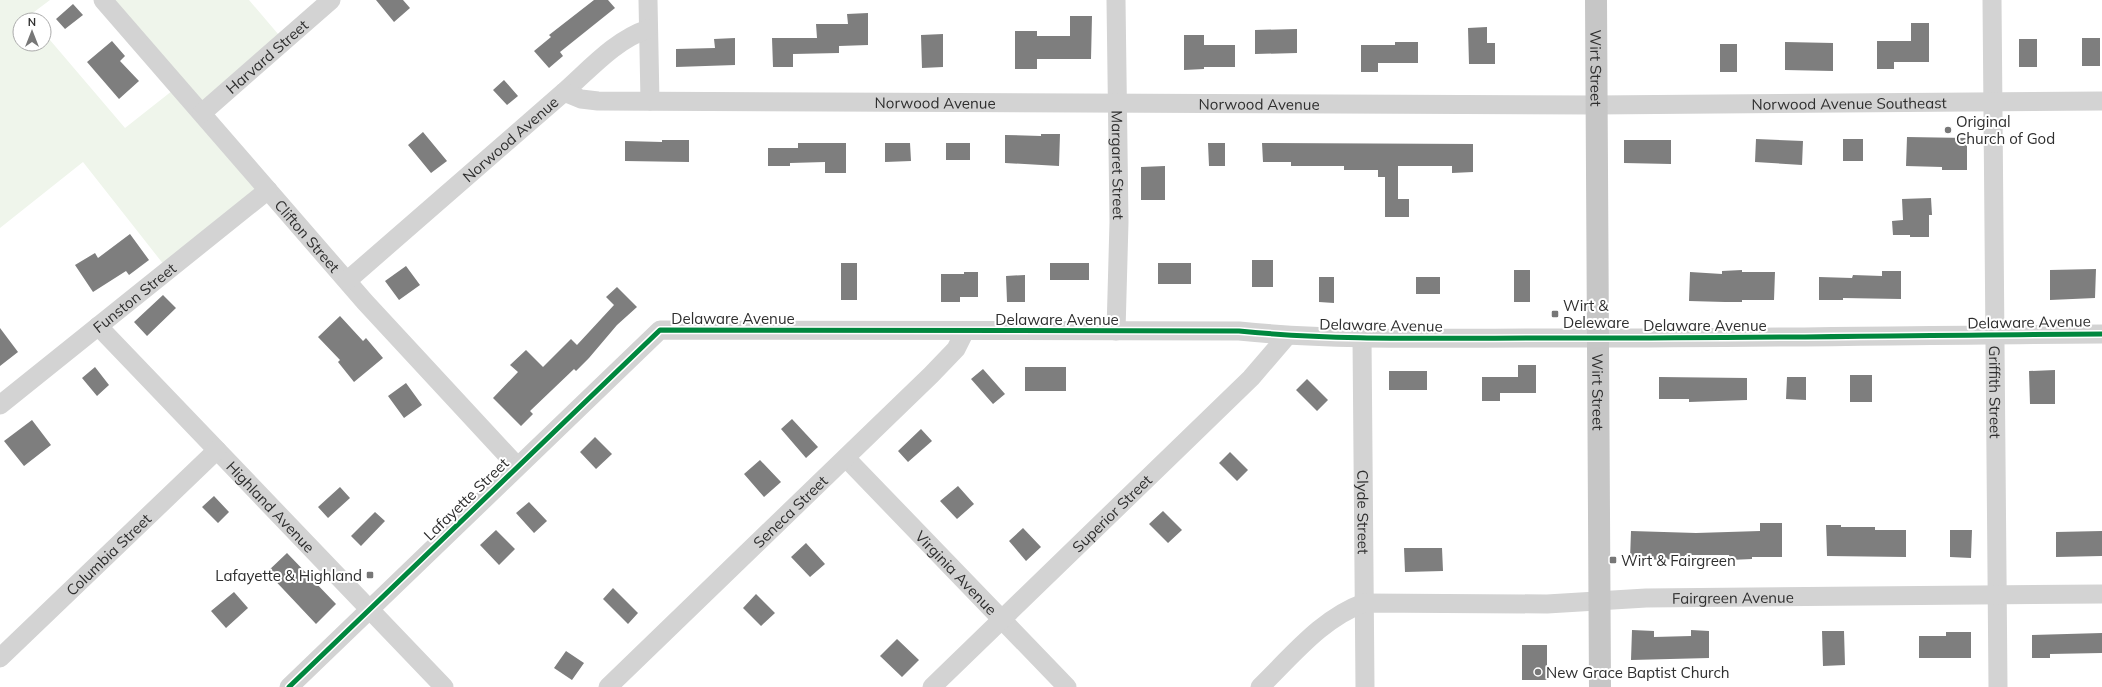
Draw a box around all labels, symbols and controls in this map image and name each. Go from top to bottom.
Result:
north arrow [12,12,52,52]
text: N [28,15,36,29]
street label: Harvard Street [222,15,312,97]
street label: Wirt Street [1587,30,1606,106]
street label: Norwood Avenue [458,92,562,186]
street label: Norwood Avenue [875,93,996,112]
street label: Norwood Avenue Southeast [1751,93,1947,113]
street label: Norwood Avenue [1199,94,1320,113]
street label: Margaret Street [1108,110,1128,220]
place label: Original Church of God [1956,112,2055,148]
marker: Original Church of God [1943,125,1953,135]
street label: Clifton Street [271,195,344,276]
street label: Funston Street [89,258,180,336]
place label: Wirt & Deleware [1563,296,1629,332]
street label: Delaware Avenue [671,309,795,328]
marker: Wirt & Deleware [1550,309,1560,319]
street label: Delaware Avenue [995,310,1119,329]
street label: Delaware Avenue [1967,311,2091,333]
street label: Delaware Avenue [1319,314,1443,336]
street label: Delaware Avenue [1643,316,1767,335]
street label: Griffith Street [1986,345,2005,439]
street label: Wirt Street [1589,354,1608,430]
street label: Lafayette Street [420,454,512,544]
street label: Highland Avenue [223,457,319,556]
street label: Superior Street [1068,470,1155,556]
street label: Clyde Street [1354,470,1373,554]
street label: Seneca Street [749,471,831,552]
street label: Columbia Street [62,509,155,599]
street label: Virginia Avenue [912,526,1001,618]
place label: Wirt & Fairgreen [1621,551,1736,570]
marker: Wirt & Fairgreen [1608,555,1618,565]
place label: Lafayette & Highland [215,566,362,585]
marker: Lafayette & Highland [365,570,375,580]
street label: Fairgreen Avenue [1672,587,1794,607]
place label: New Grace Baptist Church [1546,663,1730,682]
marker: New Grace Baptist Church [1533,667,1543,677]

